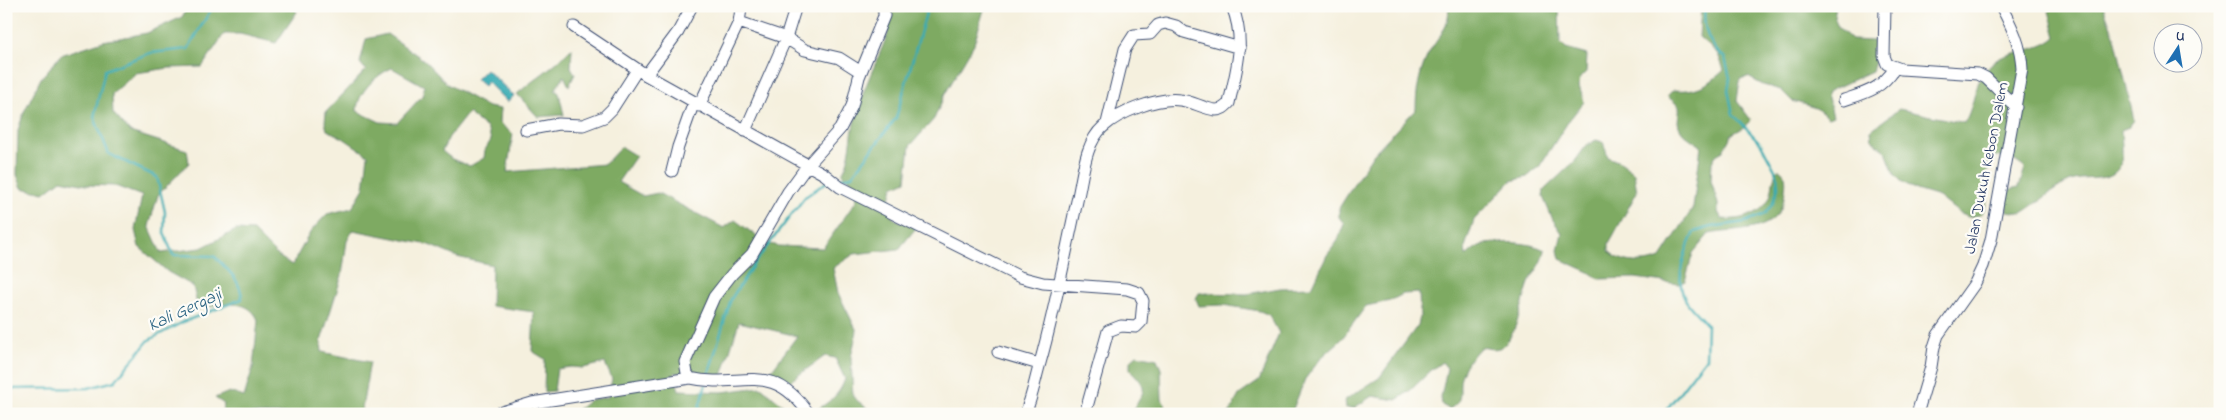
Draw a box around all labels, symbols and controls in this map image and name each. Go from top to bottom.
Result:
north arrow [2154,22,2204,72]
text: U [2174,26,2187,48]
street label: Jalan Dukuh Kebon Dalem [1959,80,2015,256]
water label: Kali Gergaji [144,282,228,339]

